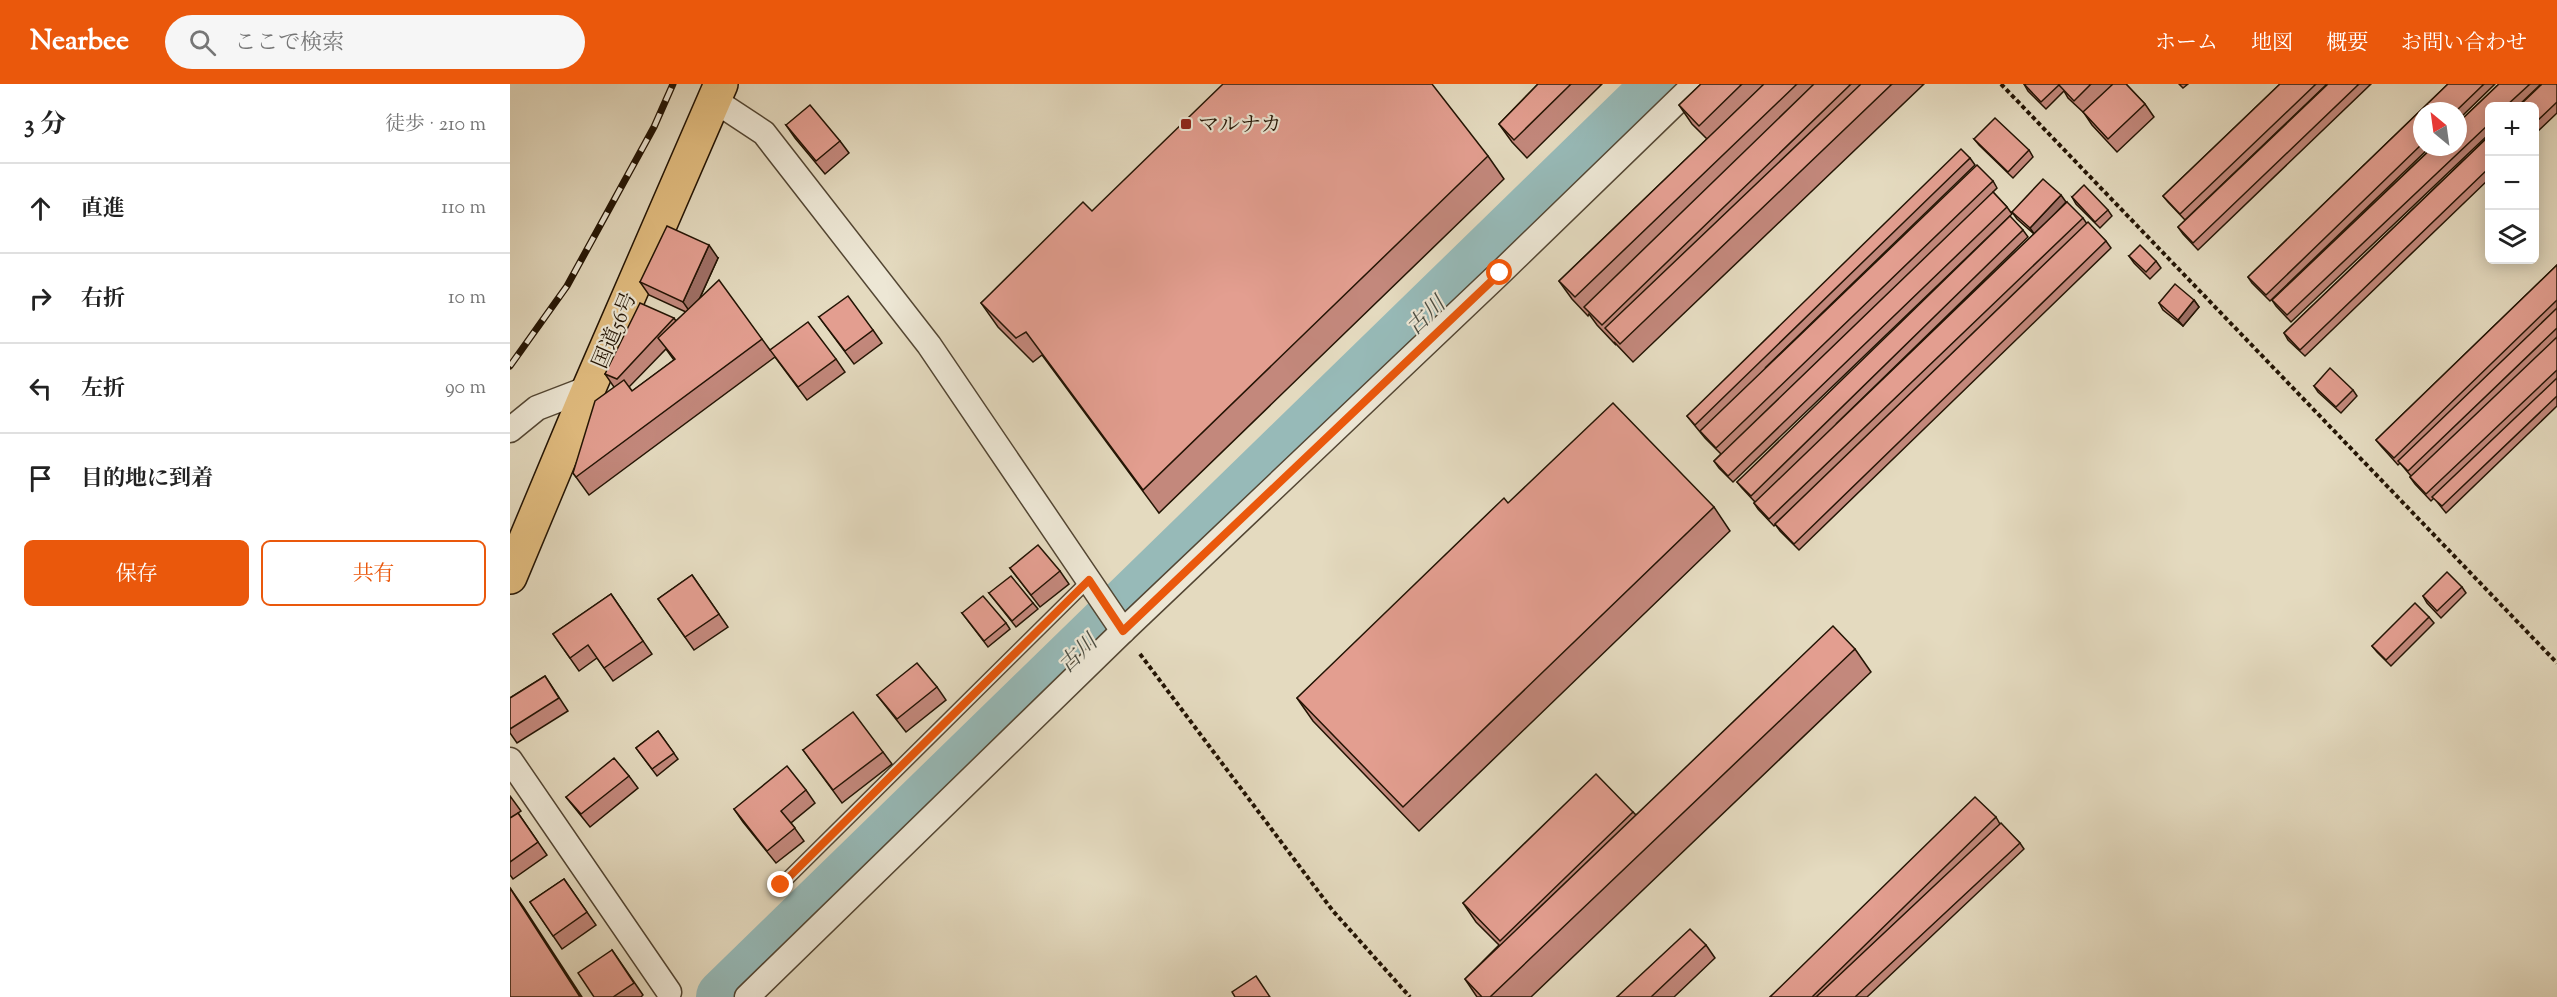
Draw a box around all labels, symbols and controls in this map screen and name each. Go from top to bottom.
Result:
search box [165,15,585,69]
text: Nearbee [30,22,129,62]
icon: search [186,26,219,59]
text: ここで検索 [234,28,344,60]
text: ホーム [2155,29,2218,59]
text: 地図 [2251,29,2293,59]
text: 概要 [2326,29,2368,59]
text: お問い合わせ [2401,29,2527,59]
north arrow [2413,102,2467,156]
map controls [2485,102,2539,264]
button: + [2485,102,2539,156]
text: 3 分 [24,107,66,144]
text: 徒歩 · 210 m [385,111,486,140]
place label: マルナカ [1198,111,1282,141]
marker: マルナカ [1179,117,1193,131]
button: − [2485,156,2539,210]
icon: ahead [24,192,57,225]
text: 直進 [81,194,125,226]
text: 110 m [441,194,486,223]
button: layers [2485,210,2539,264]
route start [1486,259,1512,285]
icon: right [24,282,57,315]
text: 右折 [81,284,125,316]
text: 10 m [448,284,486,313]
street label: 国道56号 [586,288,645,374]
water label: 古川 [1400,289,1455,344]
icon: left [24,372,57,405]
text: 左折 [81,374,125,406]
text: 90 m [445,374,486,403]
icon: arrive [24,462,57,495]
text: 目的地に到着 [81,464,213,496]
button: 保存 [24,540,249,606]
button: 共有 [261,540,486,606]
water label: 古川 [1052,627,1107,682]
route end [767,871,793,897]

